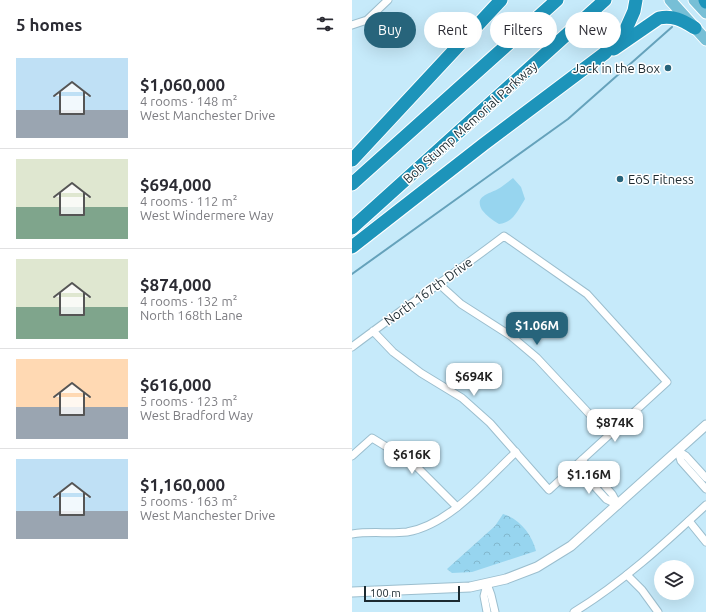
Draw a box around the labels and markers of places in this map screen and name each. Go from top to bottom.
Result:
place label: Jack in the Box [573,61,660,75]
marker: Jack in the Box [663,63,673,73]
place label: EōS Fitness [628,172,694,186]
marker: EōS Fitness [615,174,625,184]
pin: $1.06M [504,312,570,346]
pin: $694K [446,363,502,397]
pin: $874K [587,409,643,443]
pin: $616K [384,441,440,475]
pin: $1.16M [556,461,622,495]

